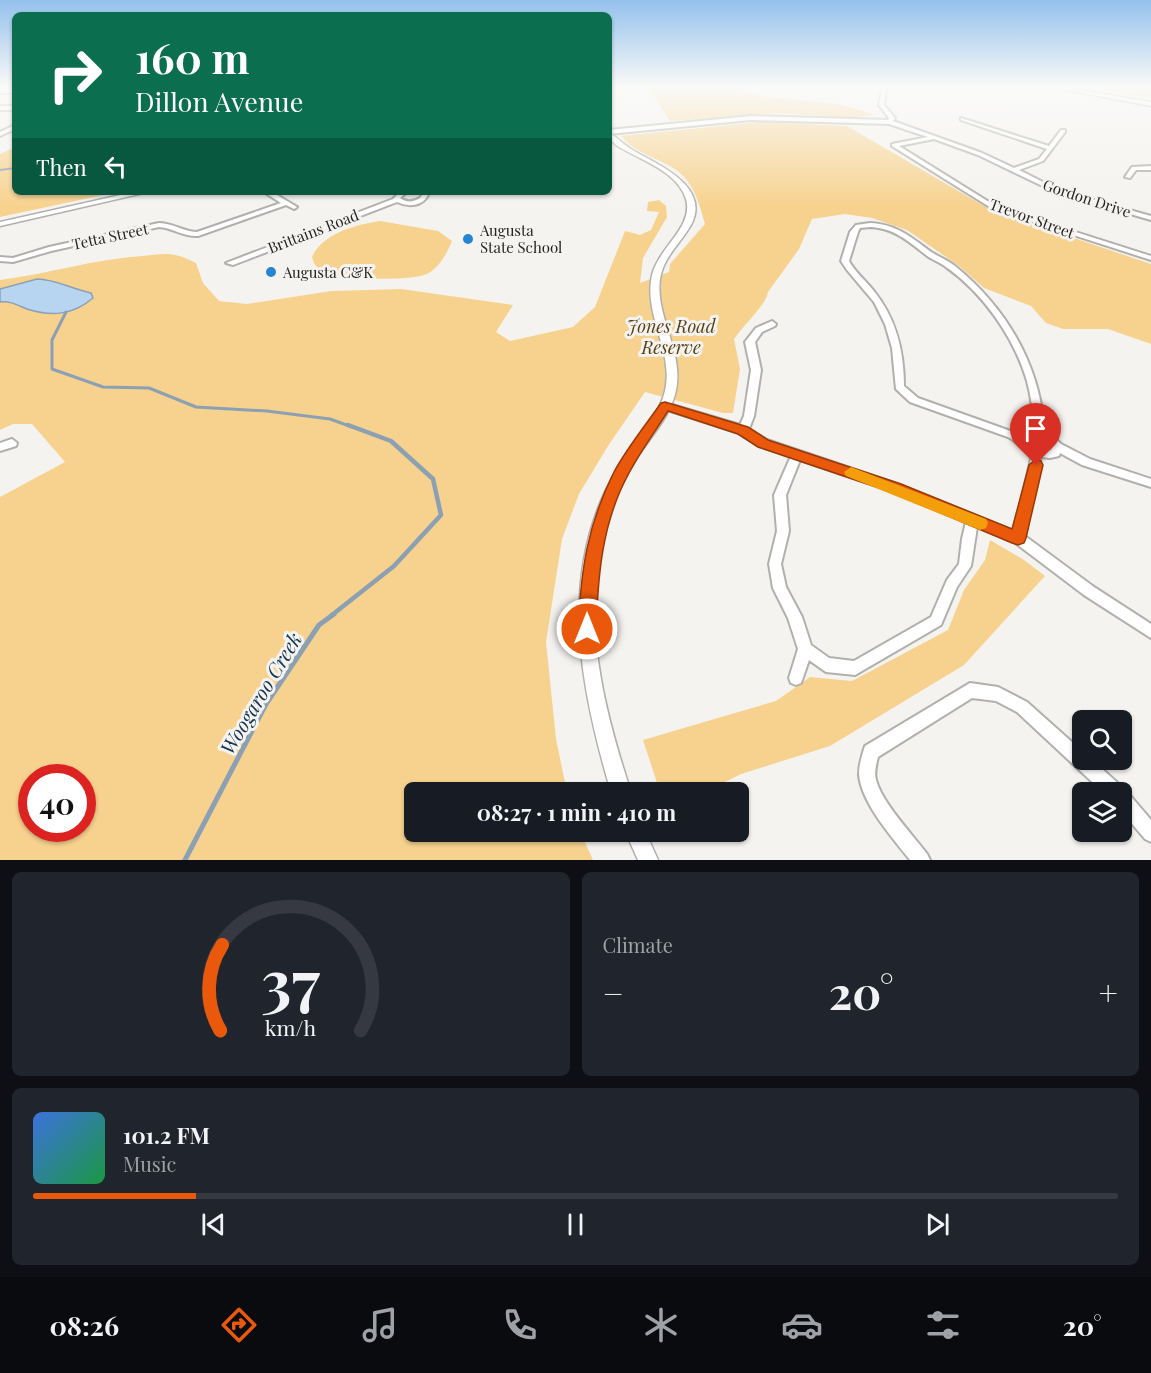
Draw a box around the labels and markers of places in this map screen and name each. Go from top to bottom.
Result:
place label: Augusta State School [479,220,562,257]
marker: Augusta State School [461,232,475,246]
place label: Augusta C&K [282,262,373,282]
marker: Augusta C&K [264,265,278,279]
pin [1010,403,1061,465]

